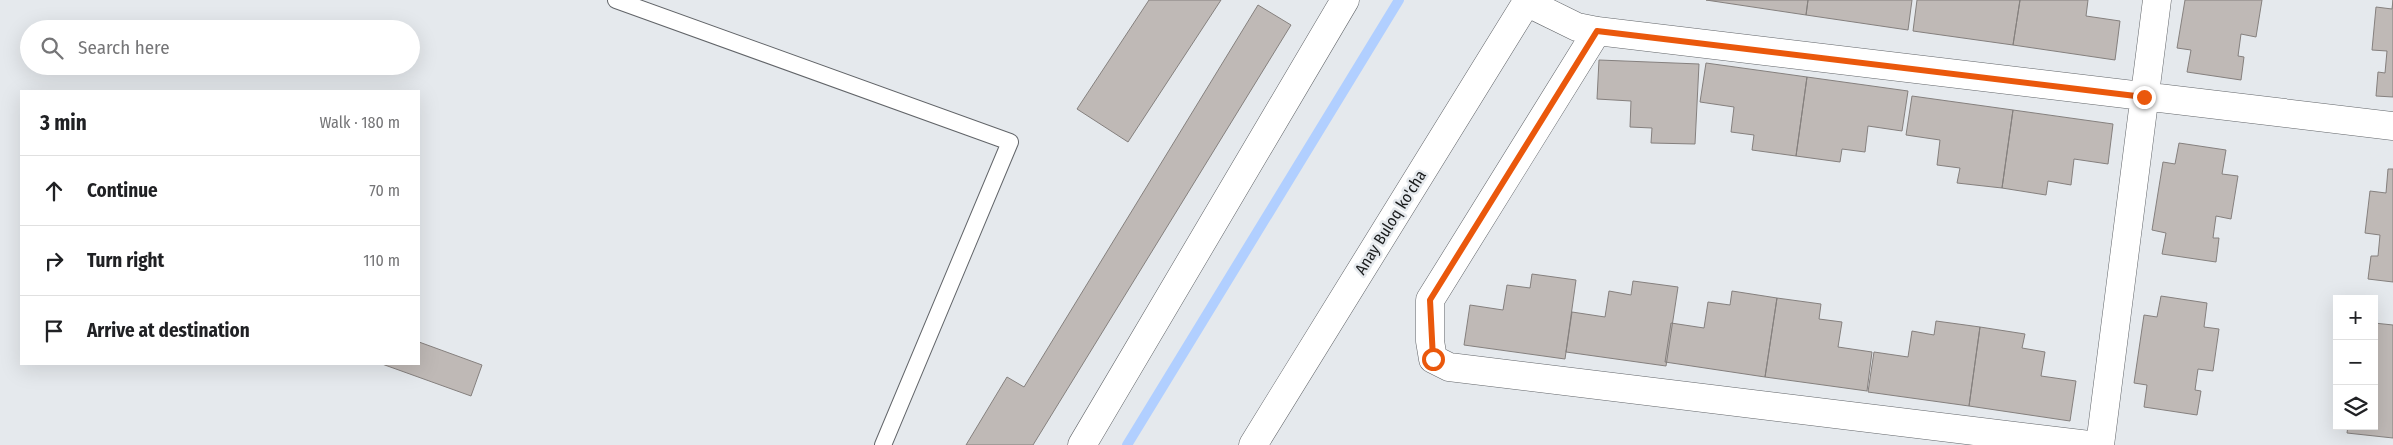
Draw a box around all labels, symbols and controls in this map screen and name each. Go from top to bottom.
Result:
search box [20,20,420,75]
icon: search [38,34,66,62]
text: Search here [78,36,170,59]
route end [2133,86,2156,109]
text: 3 min [40,110,87,136]
text: Walk · 180 m [320,113,400,132]
street label: Anay Buloq ko'cha [1351,167,1430,278]
icon: ahead [40,177,68,205]
text: Continue [87,179,158,202]
text: 70 m [369,181,400,200]
icon: right [40,247,68,275]
text: Turn right [87,249,164,272]
text: 110 m [363,251,400,270]
map controls [2333,295,2378,430]
button: + [2333,295,2378,340]
icon: arrive [40,317,68,345]
text: Arrive at destination [87,319,250,342]
button: − [2333,340,2378,385]
route start [1422,348,1445,371]
button: layers [2333,385,2378,430]

